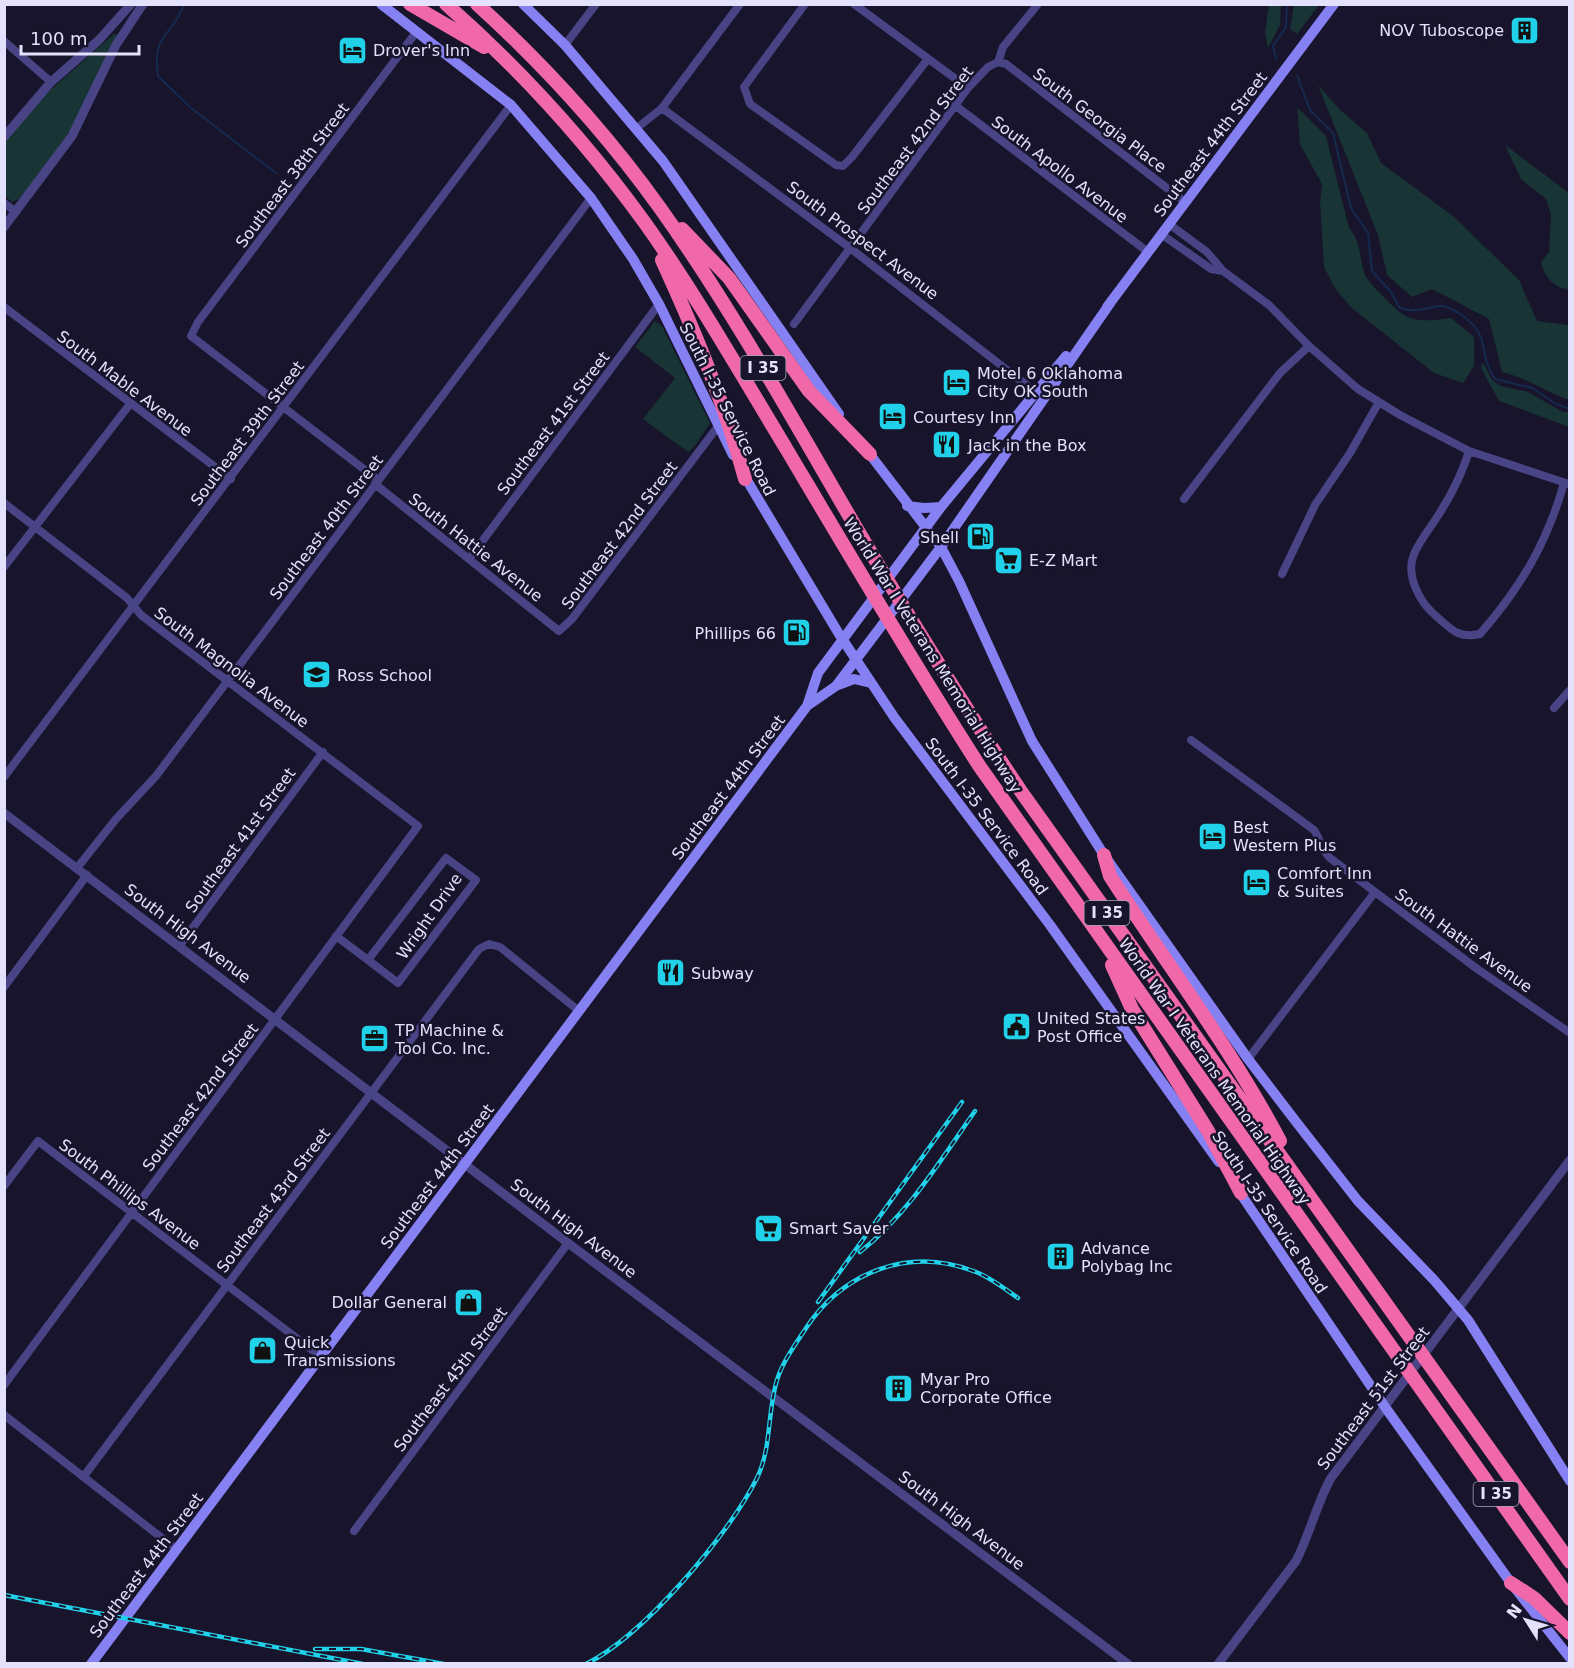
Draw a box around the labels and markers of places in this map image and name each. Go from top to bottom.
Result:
building icon: NOV Tuboscope [1509,14,1541,46]
place label: NOV Tuboscope [1379,21,1504,40]
hotel icon: Drover's Inn [336,34,368,66]
place label: Drover's Inn [373,41,470,60]
place label: Motel 6 Oklahoma City OK South [977,364,1123,401]
hotel icon: Motel 6 Oklahoma City OK South [940,366,972,398]
hotel icon: Courtesy Inn [876,401,908,433]
place label: Courtesy Inn [913,408,1015,427]
restaurant icon: Jack in the Box [931,429,963,461]
place label: Jack in the Box [967,436,1086,455]
fuel station icon: Shell [964,521,996,553]
place label: Shell [920,528,959,547]
supermarket icon: E-Z Mart [992,544,1024,576]
place label: E-Z Mart [1029,551,1097,570]
fuel station icon: Phillips 66 [781,617,813,649]
place label: Phillips 66 [694,624,776,643]
school or university icon: Ross School [300,659,332,691]
place label: Ross School [337,666,432,685]
place label: Best Western Plus [1233,818,1336,855]
hotel icon: Best Western Plus [1196,820,1228,852]
place label: Comfort Inn & Suites [1277,864,1372,901]
hotel icon: Comfort Inn & Suites [1240,866,1272,898]
restaurant icon: Subway [654,957,686,989]
place label: Subway [691,964,754,983]
place label: United States Post Office [1037,1009,1145,1046]
public building icon: United States Post Office [1000,1011,1032,1043]
place label: TP Machine & Tool Co. Inc. [394,1021,504,1058]
office icon: TP Machine & Tool Co. Inc. [358,1023,390,1055]
supermarket icon: Smart Saver [752,1212,784,1244]
place label: Smart Saver [789,1219,889,1238]
place label: Advance Polybag Inc [1081,1239,1173,1276]
building icon: Advance Polybag Inc [1044,1241,1076,1273]
shop icon: Dollar General [452,1286,484,1318]
place label: Dollar General [331,1293,447,1312]
place label: Quick Transmissions [283,1333,396,1370]
shop icon: Quick Transmissions [247,1335,279,1367]
place label: Myar Pro Corporate Office [920,1370,1052,1407]
building icon: Myar Pro Corporate Office [883,1372,915,1404]

